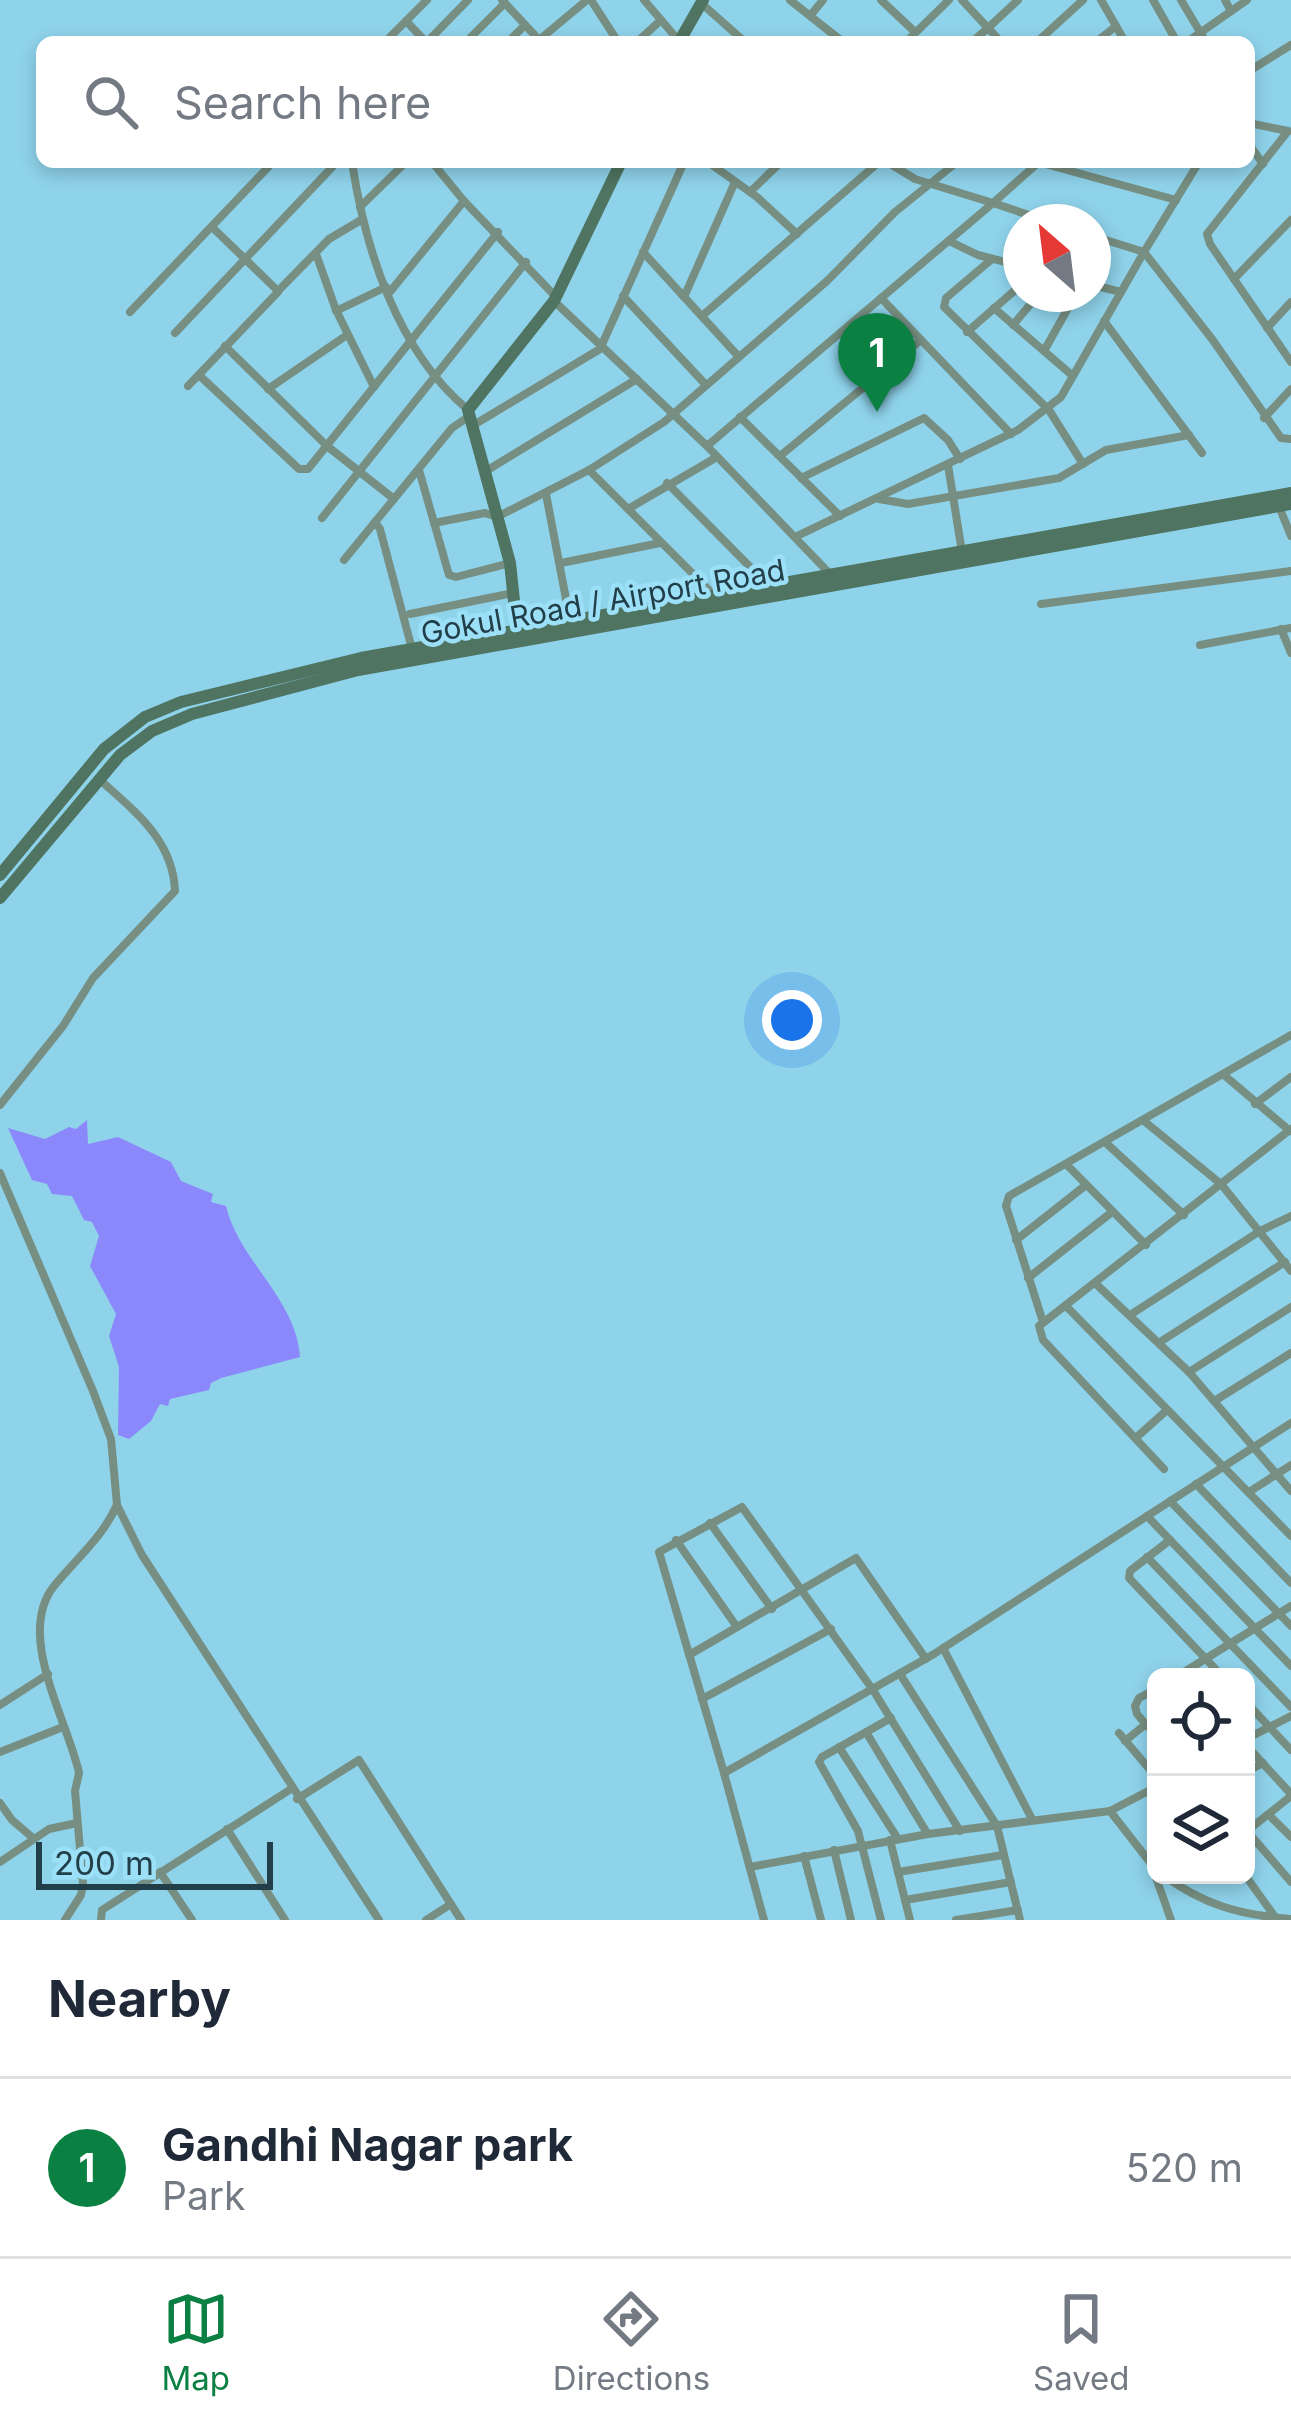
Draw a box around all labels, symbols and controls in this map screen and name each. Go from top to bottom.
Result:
search box [36,36,1255,168]
icon: search [78,69,144,135]
text: Search here [174,75,431,130]
north arrow [1003,204,1111,312]
pin: 1 [838,313,916,412]
street label: Gokul Road / Airport Road [418,551,788,651]
your location [762,990,822,1050]
map controls [1147,1668,1255,1884]
button: locate [1147,1668,1255,1776]
button: layers [1147,1776,1255,1884]
scale bar [36,1836,273,1889]
text: 200 m [54,1843,154,1883]
text: Nearby [48,1968,231,2029]
text: Gandhi Nagar park [162,2117,573,2172]
text: 1 [79,2144,95,2191]
text: 520 m [1126,2144,1243,2191]
text: Park [162,2172,246,2219]
tab: Map [161,2286,230,2398]
tab: Directions [553,2286,710,2398]
tab: Saved [1033,2286,1130,2398]

